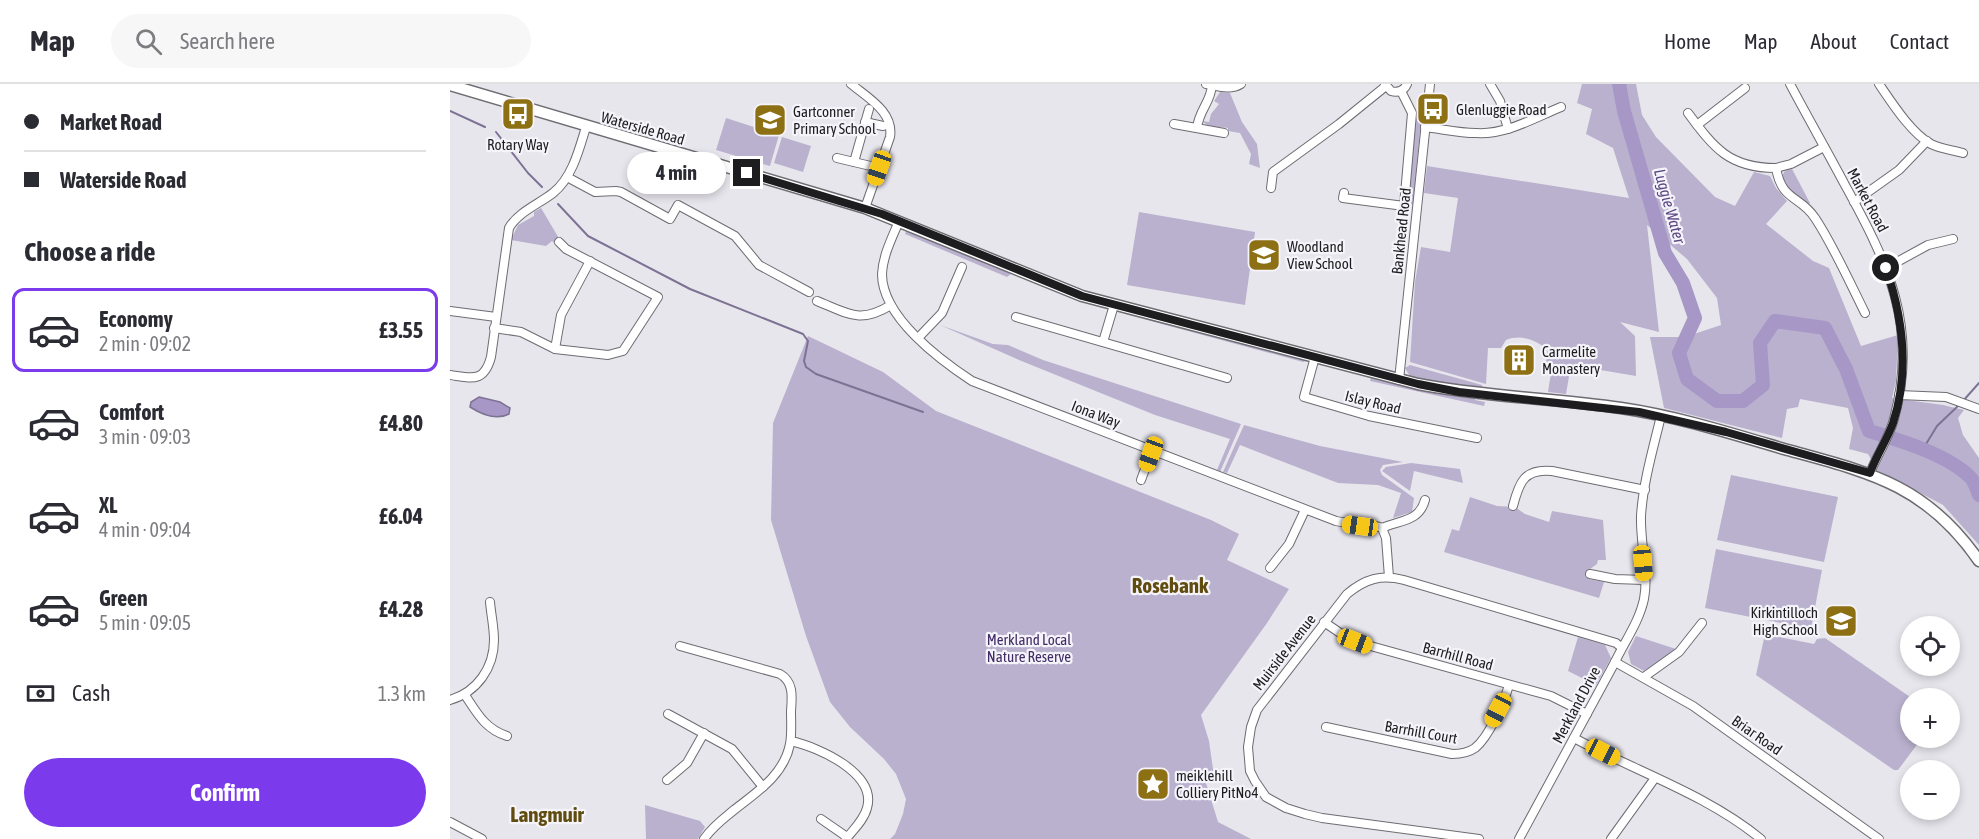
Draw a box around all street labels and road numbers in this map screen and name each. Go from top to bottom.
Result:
street label: Waterside Road [599,108,687,148]
street label: Market Road [1844,165,1892,235]
street label: Bankhead Road [1388,187,1414,275]
street label: Islay Road [1343,387,1403,417]
street label: Iona Way [1069,397,1123,431]
street label: Muirside Avenue [1249,611,1319,693]
street label: Barrhill Road [1421,638,1495,674]
street label: Merkland Drive [1549,664,1603,746]
street label: Briar Road [1729,712,1785,758]
street label: Barrhill Court [1383,717,1459,747]

